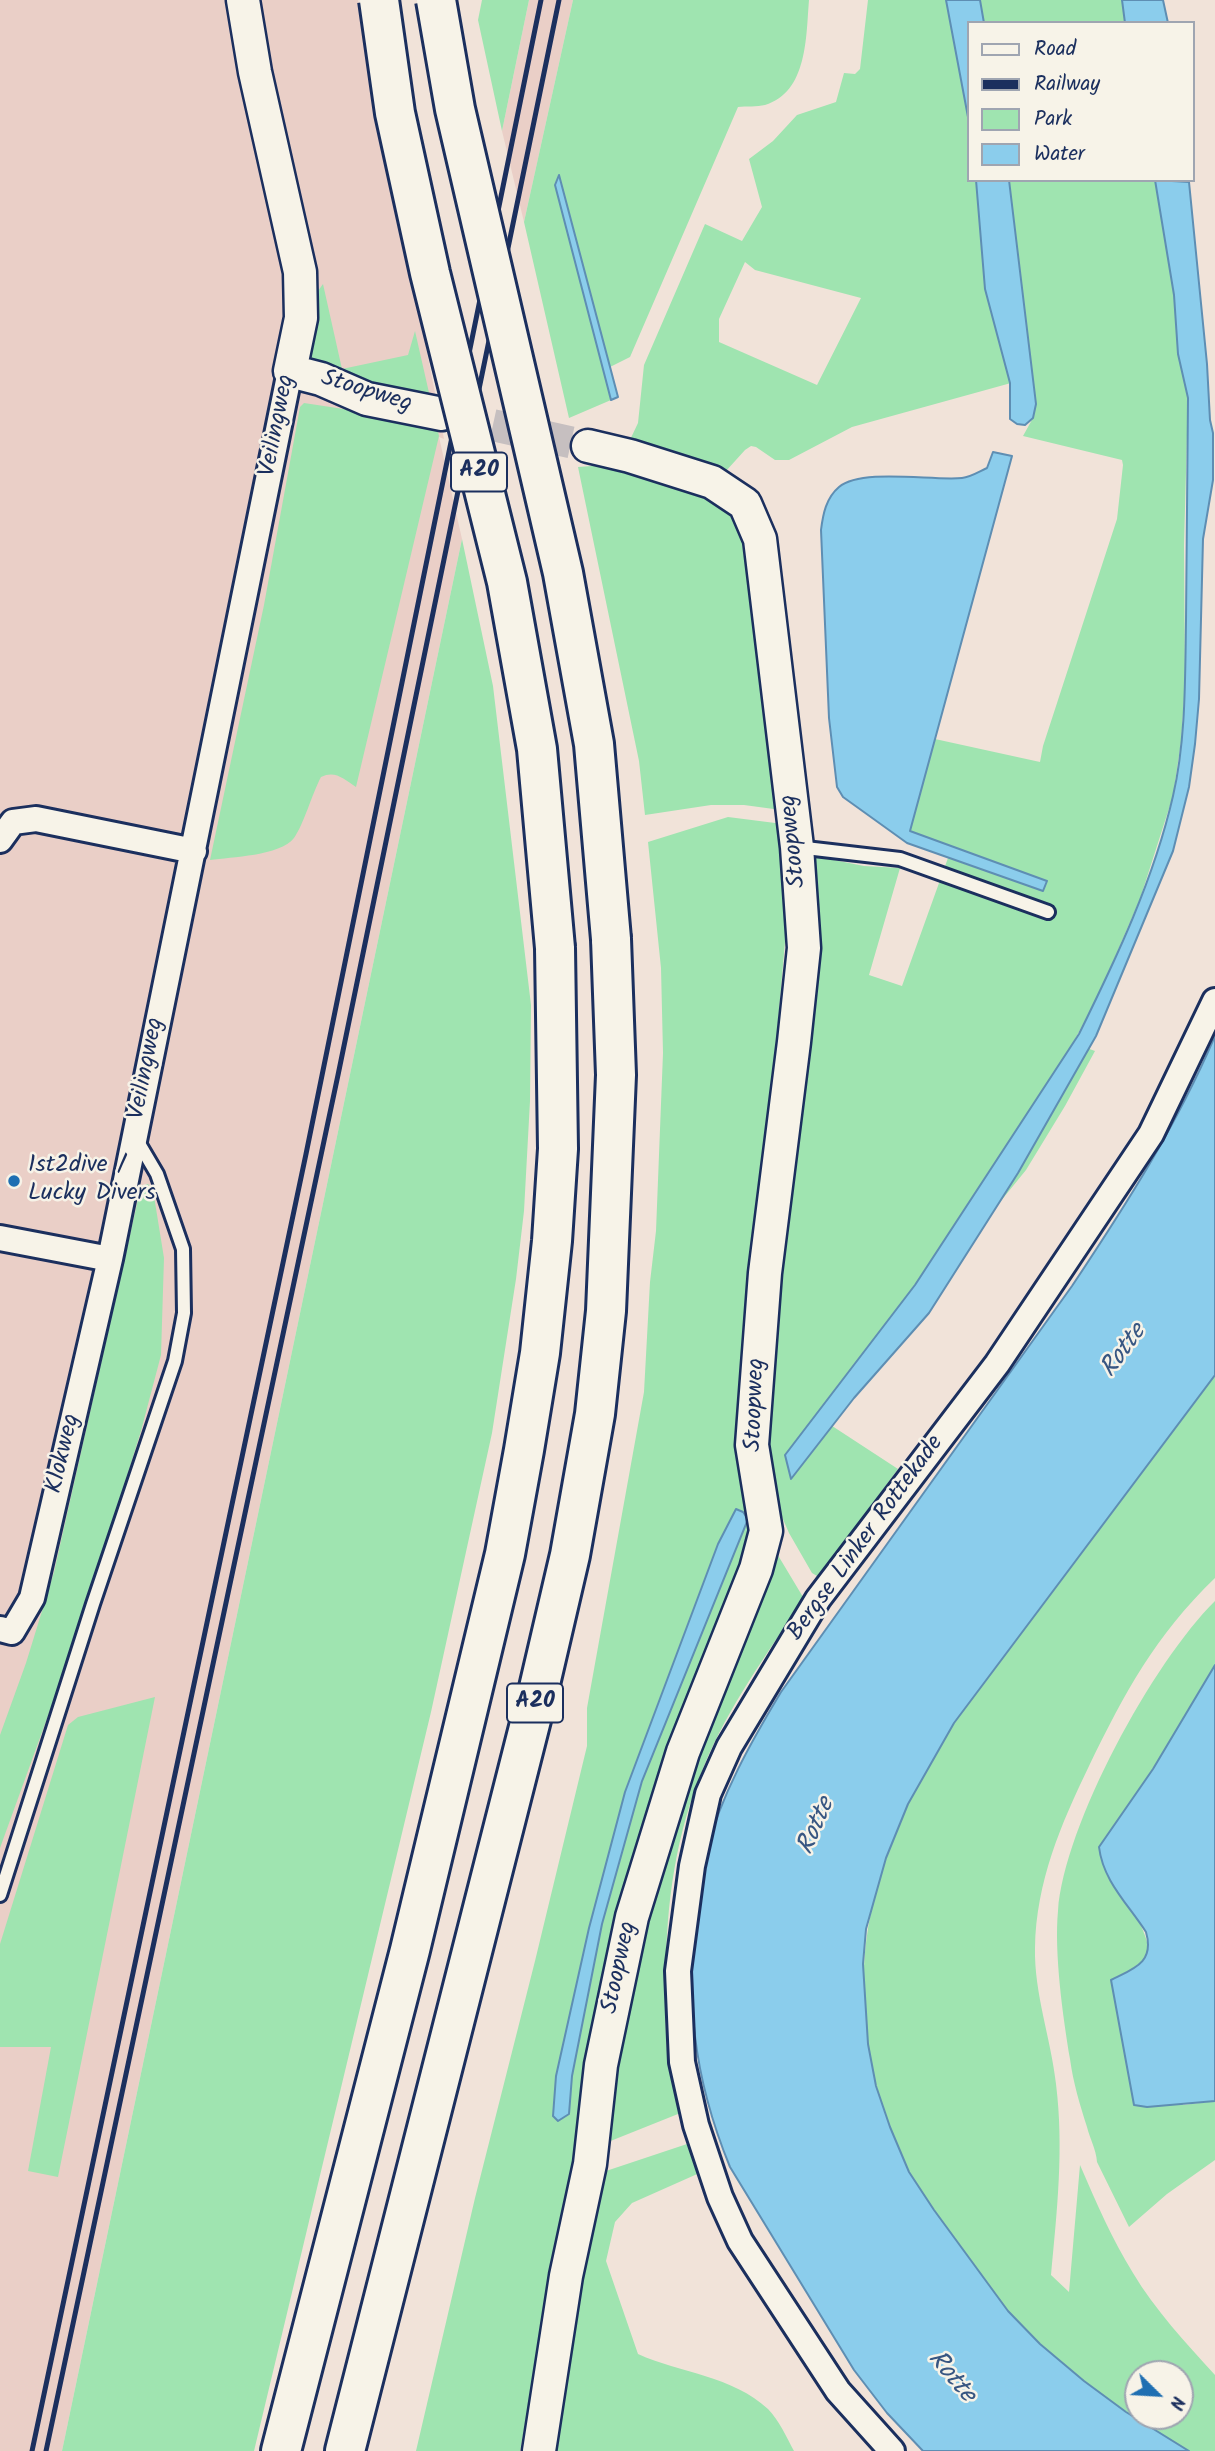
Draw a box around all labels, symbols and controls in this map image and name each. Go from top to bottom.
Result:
legend [967,21,1194,182]
text: Road [1034,33,1076,66]
text: Railway [1034,68,1100,101]
text: Park [1034,103,1072,136]
text: Water [1034,138,1085,171]
street label: Stoopweg [317,366,415,420]
street label: Veilingweg [255,372,303,480]
road number: A20 [451,452,507,492]
street label: Stoopweg [776,793,814,889]
street label: Veilingweg [124,1015,172,1123]
place label: 1st2dive / Lucky Divers [28,1153,156,1209]
marker: 1st2dive / Lucky Divers [6,1173,22,1189]
water label: Rotte [1095,1319,1155,1385]
street label: Stoopweg [741,1358,773,1452]
street label: Klokweg [42,1412,88,1496]
street label: Bergse Linker Rottekade [783,1431,951,1647]
road number: A20 [507,1684,563,1722]
water label: Rotte [792,1794,844,1860]
street label: Stoopweg [597,1919,645,2017]
water label: Rotte [919,2345,981,2411]
north arrow [1124,2360,1194,2430]
text: N [1160,2391,1193,2414]

